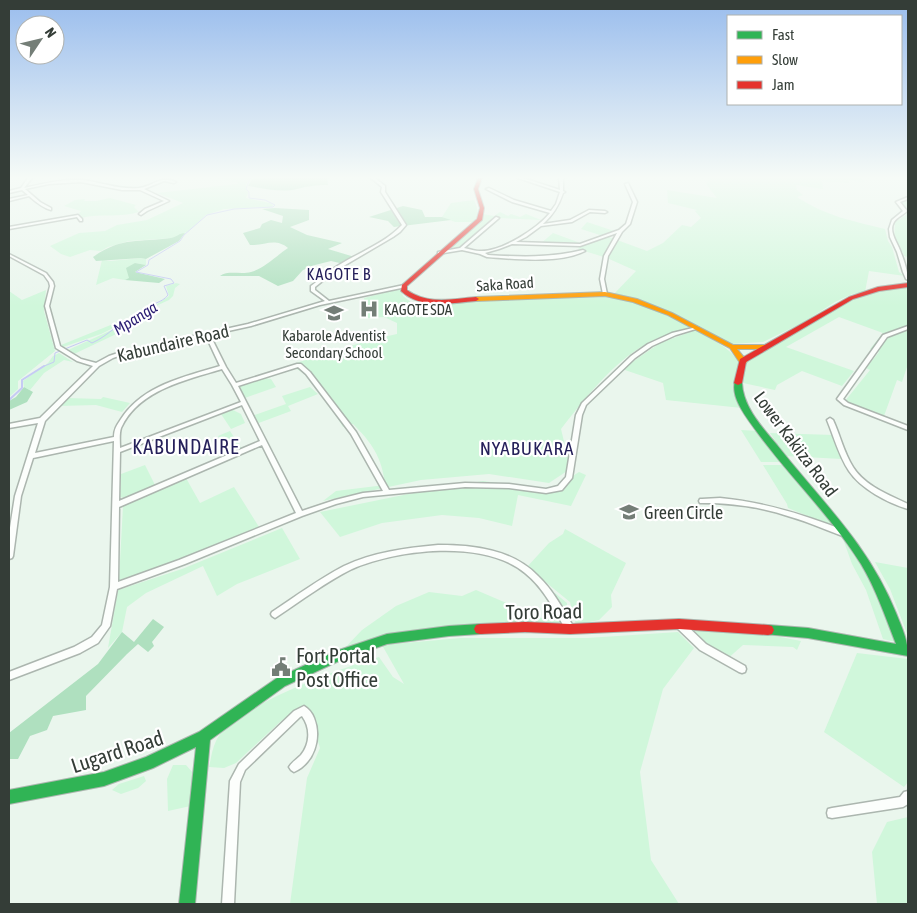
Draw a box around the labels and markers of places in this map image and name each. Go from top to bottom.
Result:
hospital icon: KAGOTE SDA [358,298,380,320]
place label: KAGOTE SDA [384,301,453,318]
school or university icon: Kabarole Adventist Secondary School [323,302,345,324]
place label: Kabarole Adventist Secondary School [282,327,386,361]
school or university icon: Green Circle [618,501,640,523]
place label: Green Circle [644,502,723,523]
place label: Fort Portal Post Office [296,643,378,691]
public building icon: Fort Portal Post Office [270,656,292,678]

